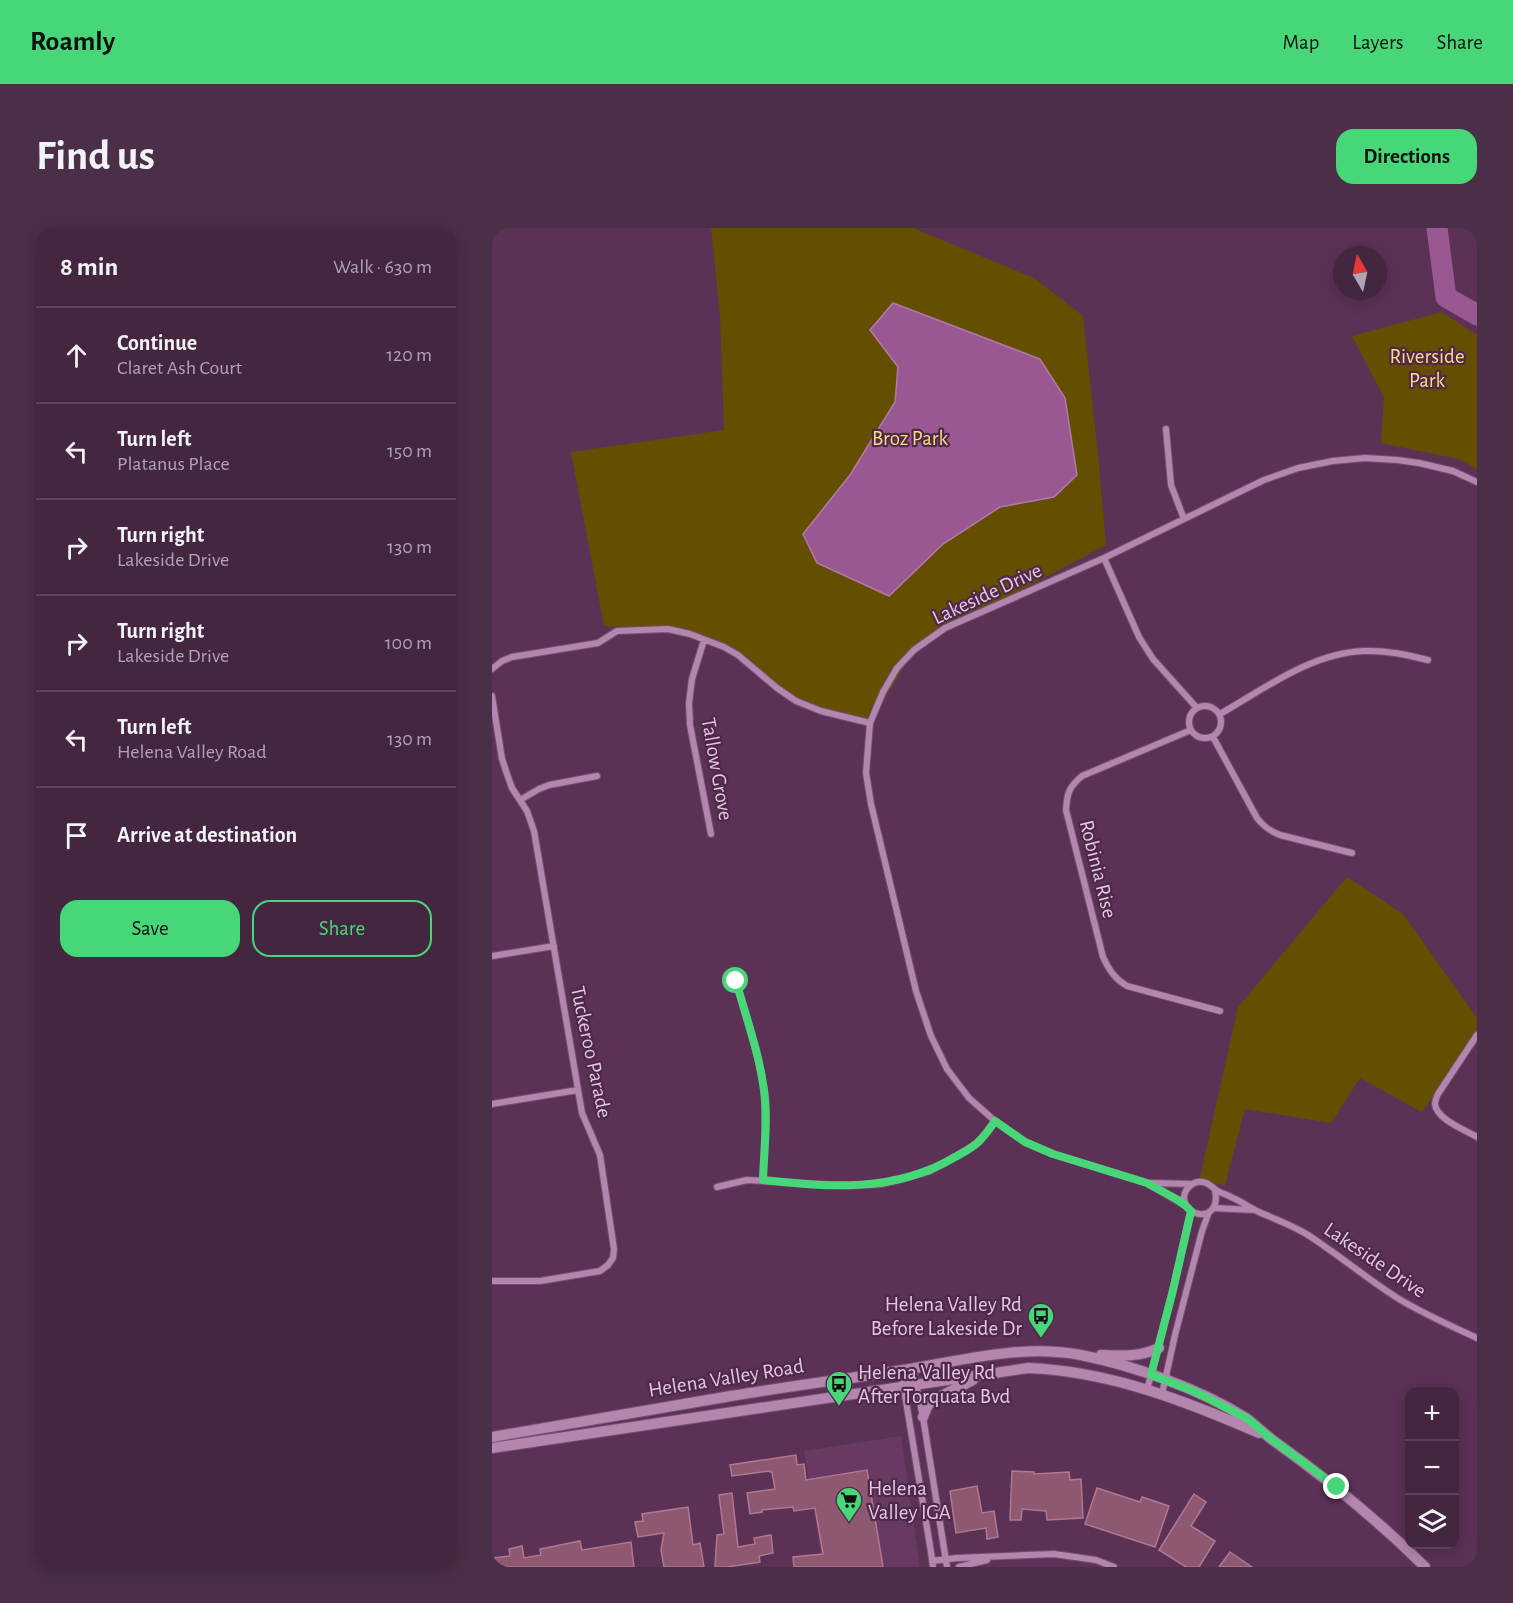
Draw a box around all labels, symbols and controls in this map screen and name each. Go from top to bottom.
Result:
text: Roamly [30,28,115,56]
text: Map [1283,32,1319,53]
text: Layers [1352,32,1403,53]
text: Share [1436,32,1483,53]
button: Directions [1336,129,1477,184]
text: Find us [36,135,155,177]
north arrow [1333,246,1387,300]
text: 8 min [60,254,118,280]
text: Walk · 630 m [333,257,432,277]
text: Continue [117,332,197,354]
icon: ahead [60,339,93,372]
text: 120 m [386,345,432,365]
park label: Riverside Park [1389,346,1465,391]
text: Claret Ash Court [117,358,242,378]
text: Turn left [117,428,191,450]
park label: Broz Park [872,428,949,449]
icon: left [60,435,93,468]
text: 150 m [387,441,432,461]
text: Platanus Place [117,454,230,474]
text: Turn right [117,524,204,546]
icon: right [60,531,93,564]
text: 130 m [387,537,432,557]
text: Lakeside Drive [117,550,229,570]
street label: Lakeside Drive [929,560,1045,628]
text: Turn right [117,620,204,642]
icon: right [60,627,93,660]
text: 100 m [385,633,432,653]
text: Lakeside Drive [117,646,229,666]
text: Turn left [117,716,191,738]
street label: Tallow Grove [698,716,736,822]
icon: left [60,723,93,756]
text: 130 m [387,729,432,749]
text: Helena Valley Road [117,742,267,762]
street label: Robinia Rise [1076,818,1120,920]
icon: arrive [60,819,93,852]
text: Arrive at destination [117,824,297,846]
button: Save [60,900,240,957]
button: Share [252,900,432,957]
route start [722,967,748,993]
street label: Tuckeroo Parade [567,984,615,1120]
street label: Lakeside Drive [1320,1218,1430,1302]
place label: Helena Valley Rd Before Lakeside Dr [871,1294,1022,1339]
bus stop icon: Helena Valley Rd Before Lakeside Dr [1026,1301,1056,1339]
street label: Helena Valley Road [647,1355,805,1401]
place label: Helena Valley Rd After Torquata Bvd [858,1362,1011,1407]
bus stop icon: Helena Valley Rd After Torquata Bvd [824,1369,854,1407]
map controls [1405,1387,1459,1549]
button: + [1405,1387,1459,1441]
button: − [1405,1441,1459,1495]
route end [1323,1473,1349,1499]
place label: Helena Valley IGA [868,1478,951,1523]
supermarket icon: Helena Valley IGA [834,1485,864,1523]
button: layers [1405,1495,1459,1549]

